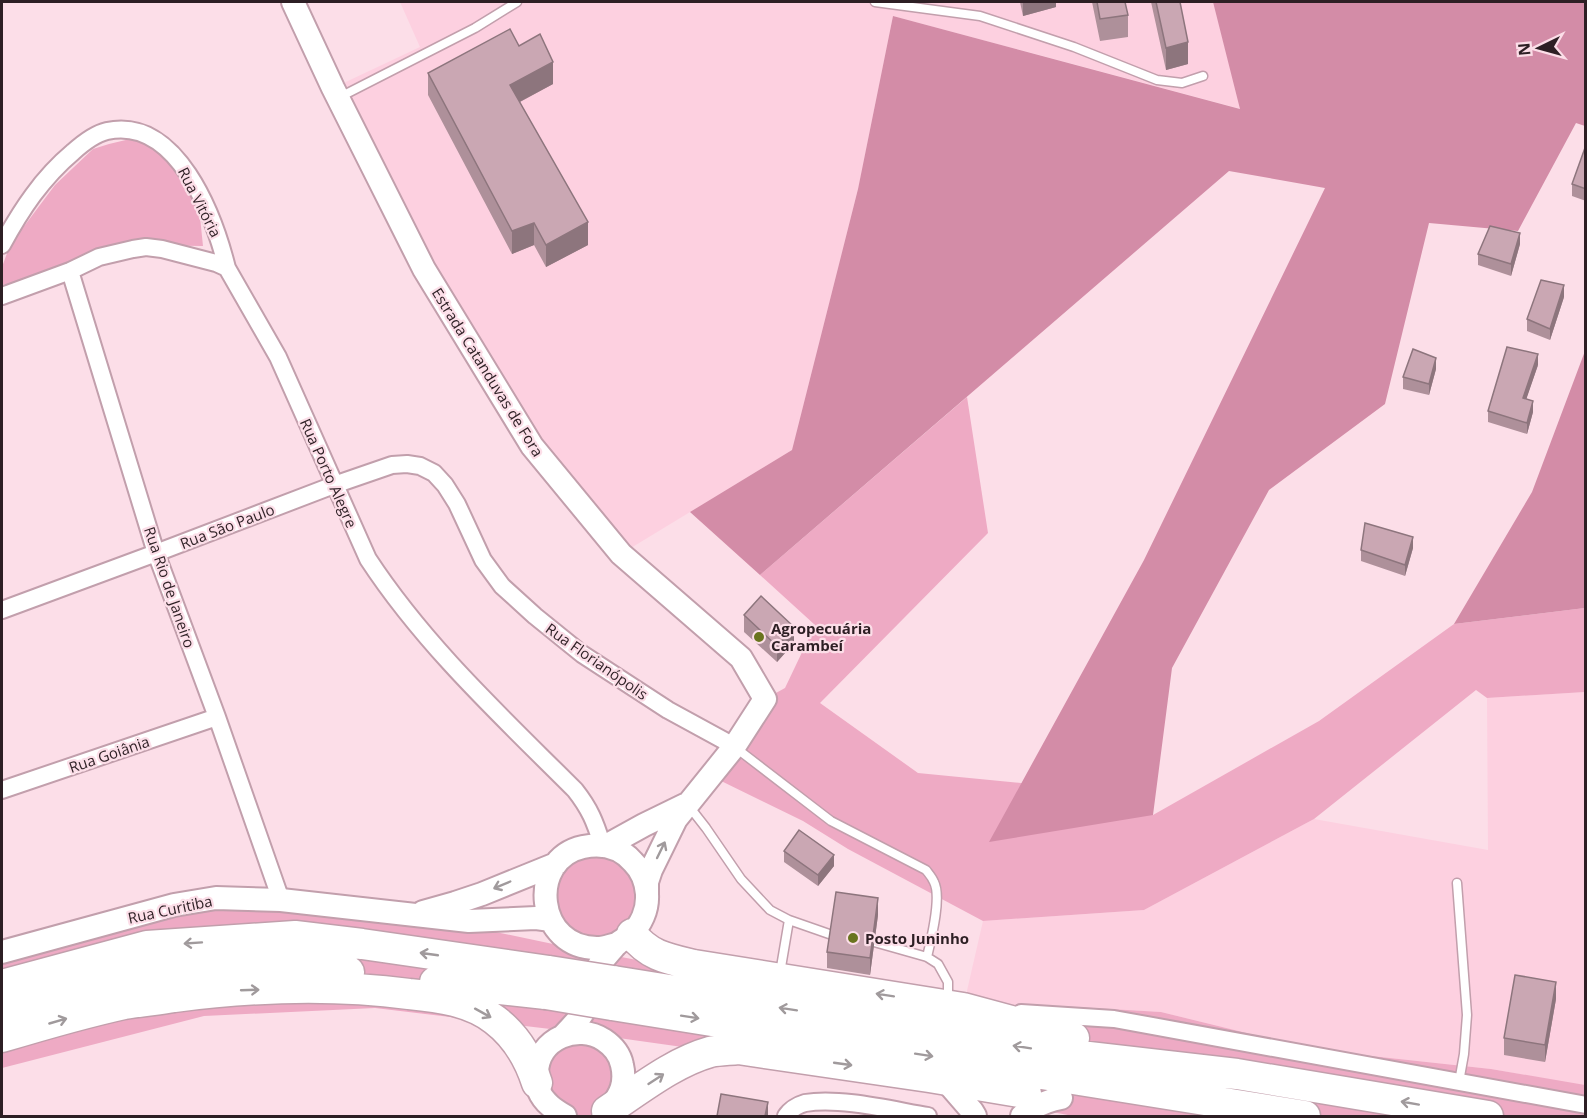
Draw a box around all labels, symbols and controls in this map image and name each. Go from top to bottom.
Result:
north arrow [1509,18,1569,78]
text: N [1513,42,1536,57]
street label: Rua Vitória [174,164,226,240]
street label: Estrada Catanduvas de Fora [428,284,548,460]
street label: Rua Porto Alegre [296,415,362,531]
street label: Rua São Paulo [177,499,277,553]
street label: Rua Rio de Janeiro [140,524,200,650]
street label: Rua Florianópolis [542,618,652,704]
place label: Agropecuária Carambeí [771,618,871,655]
marker: Agropecuária Carambeí [752,630,766,644]
street label: Rua Goiânia [66,731,152,777]
one-way arrow [655,842,667,859]
one-way arrow [493,880,512,891]
street label: Rua Curitiba [126,890,214,928]
place label: Posto Juninho [865,928,969,948]
marker: Posto Juninho [846,931,860,945]
one-way arrow [184,938,204,949]
one-way arrow [420,948,440,959]
one-way arrow [239,984,259,995]
one-way arrow [875,990,895,1001]
one-way arrow [779,1003,798,1014]
one-way arrow [474,1007,491,1019]
one-way arrow [680,1012,699,1023]
one-way arrow [48,1015,67,1026]
one-way arrow [1012,1041,1032,1052]
one-way arrow [914,1050,933,1061]
one-way arrow [833,1059,853,1070]
one-way arrow [648,1073,664,1085]
one-way arrow [1400,1098,1420,1109]

